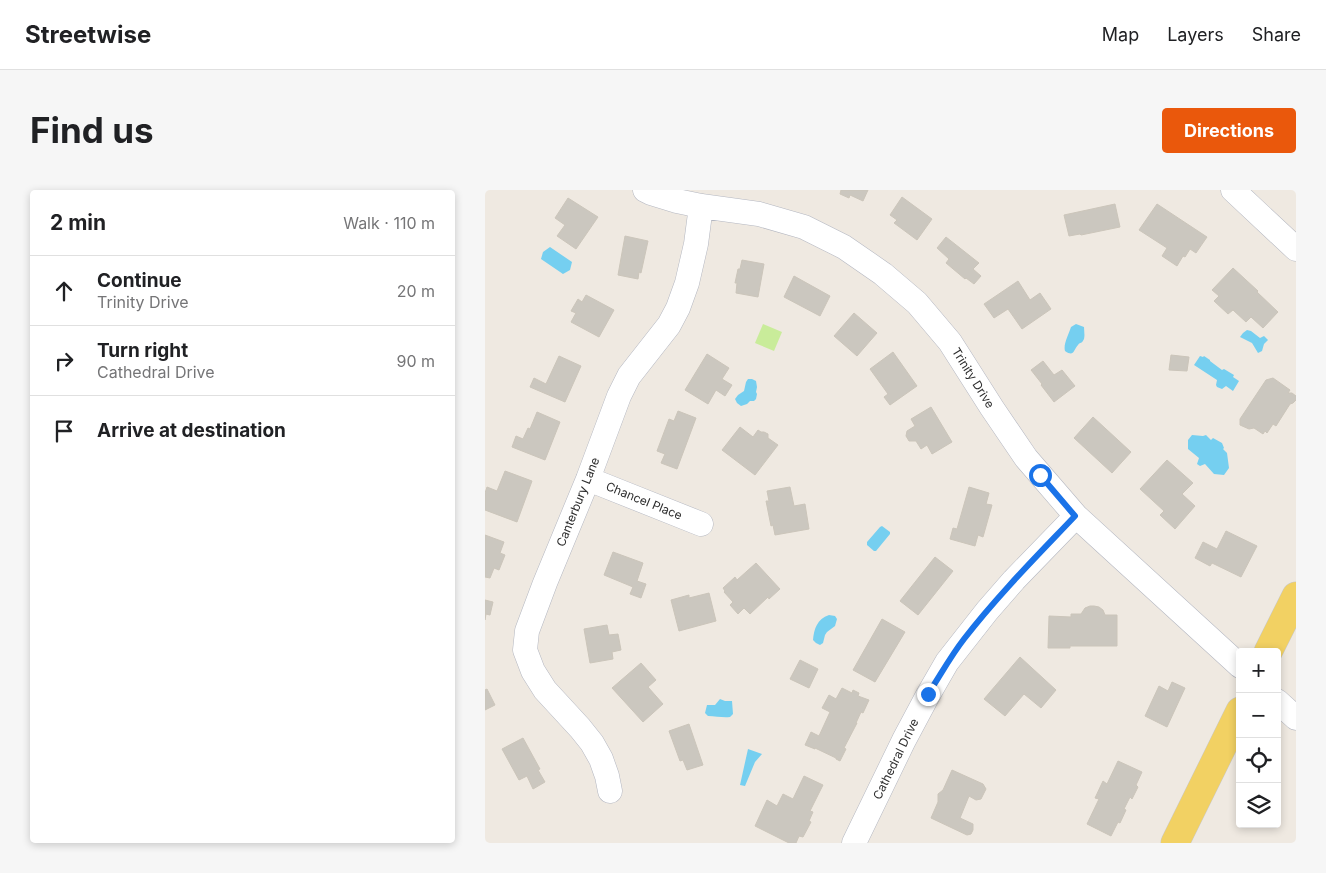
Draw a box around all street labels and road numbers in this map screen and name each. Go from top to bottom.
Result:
street label: Trinity Drive [949,345,998,411]
street label: Canterbury Lane [553,455,602,549]
street label: Chancel Place [604,478,685,523]
street label: Cathedral Drive [869,716,922,802]

